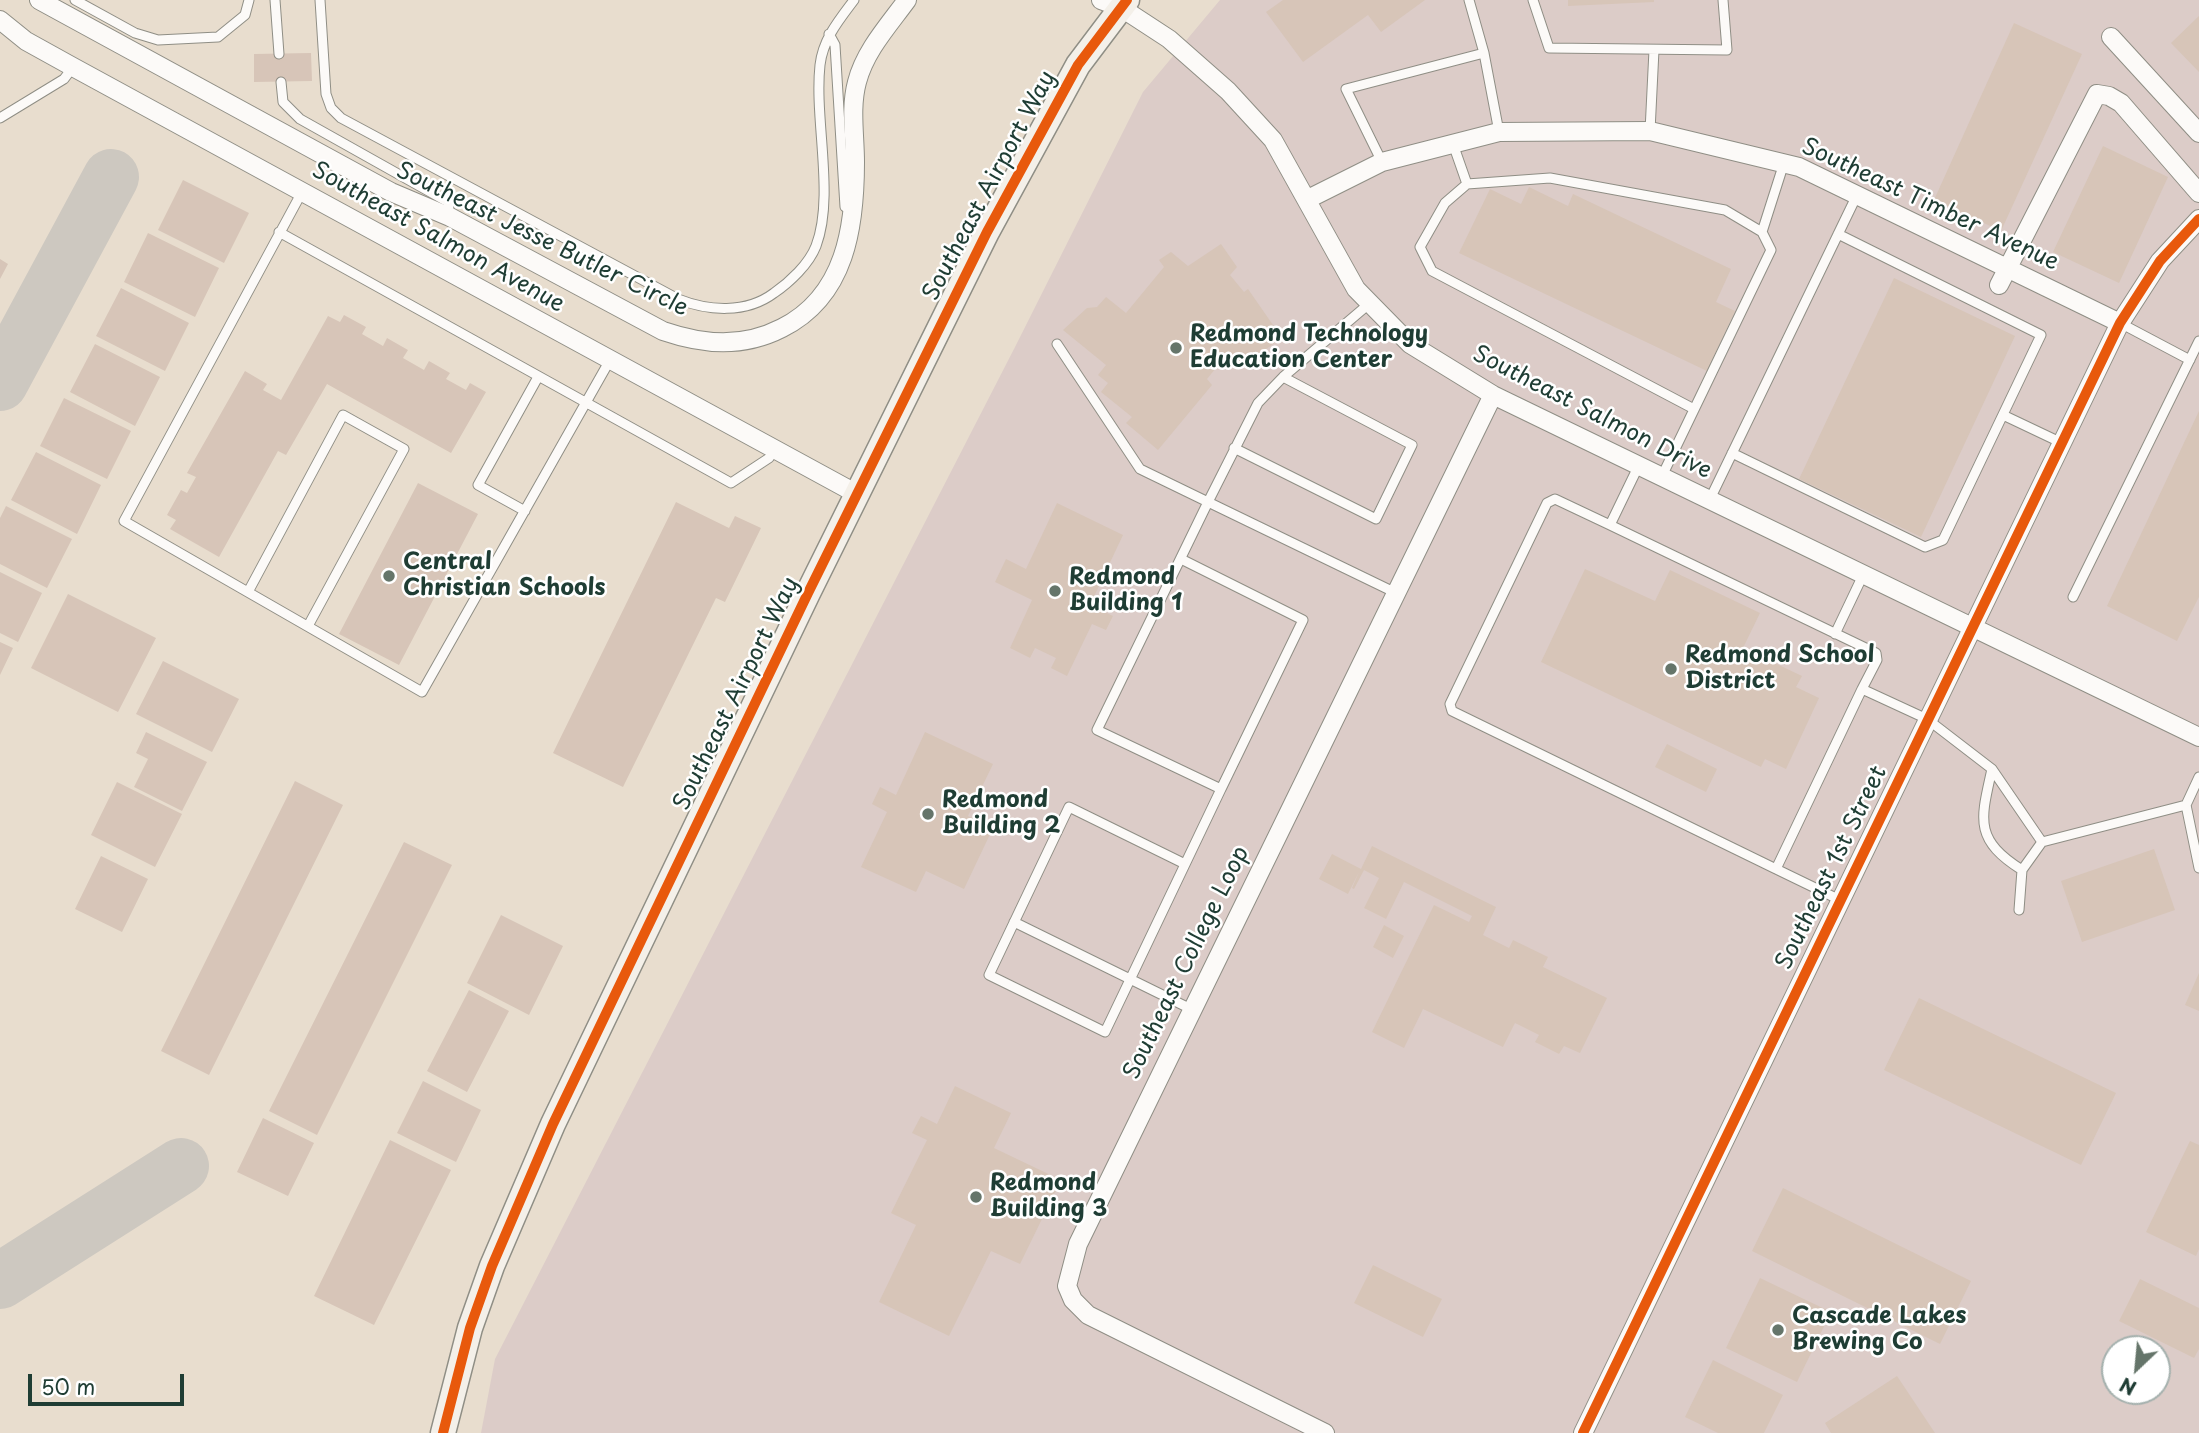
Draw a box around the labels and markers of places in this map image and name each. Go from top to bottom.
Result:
place label: Redmond Technology Education Center [1190,321,1428,375]
marker: Redmond Technology Education Center [1168,340,1184,356]
place label: Central Christian Schools [403,549,606,603]
place label: Redmond Building 1 [1069,564,1182,618]
marker: Central Christian Schools [381,568,397,584]
marker: Redmond Building 1 [1047,583,1063,599]
place label: Redmond School District [1685,642,1875,696]
marker: Redmond School District [1663,661,1679,677]
place label: Redmond Building 2 [942,787,1060,841]
marker: Redmond Building 2 [920,806,936,822]
place label: Redmond Building 3 [990,1170,1107,1224]
marker: Redmond Building 3 [968,1189,984,1205]
place label: Cascade Lakes Brewing Co [1792,1303,1967,1357]
marker: Cascade Lakes Brewing Co [1770,1322,1786,1338]

